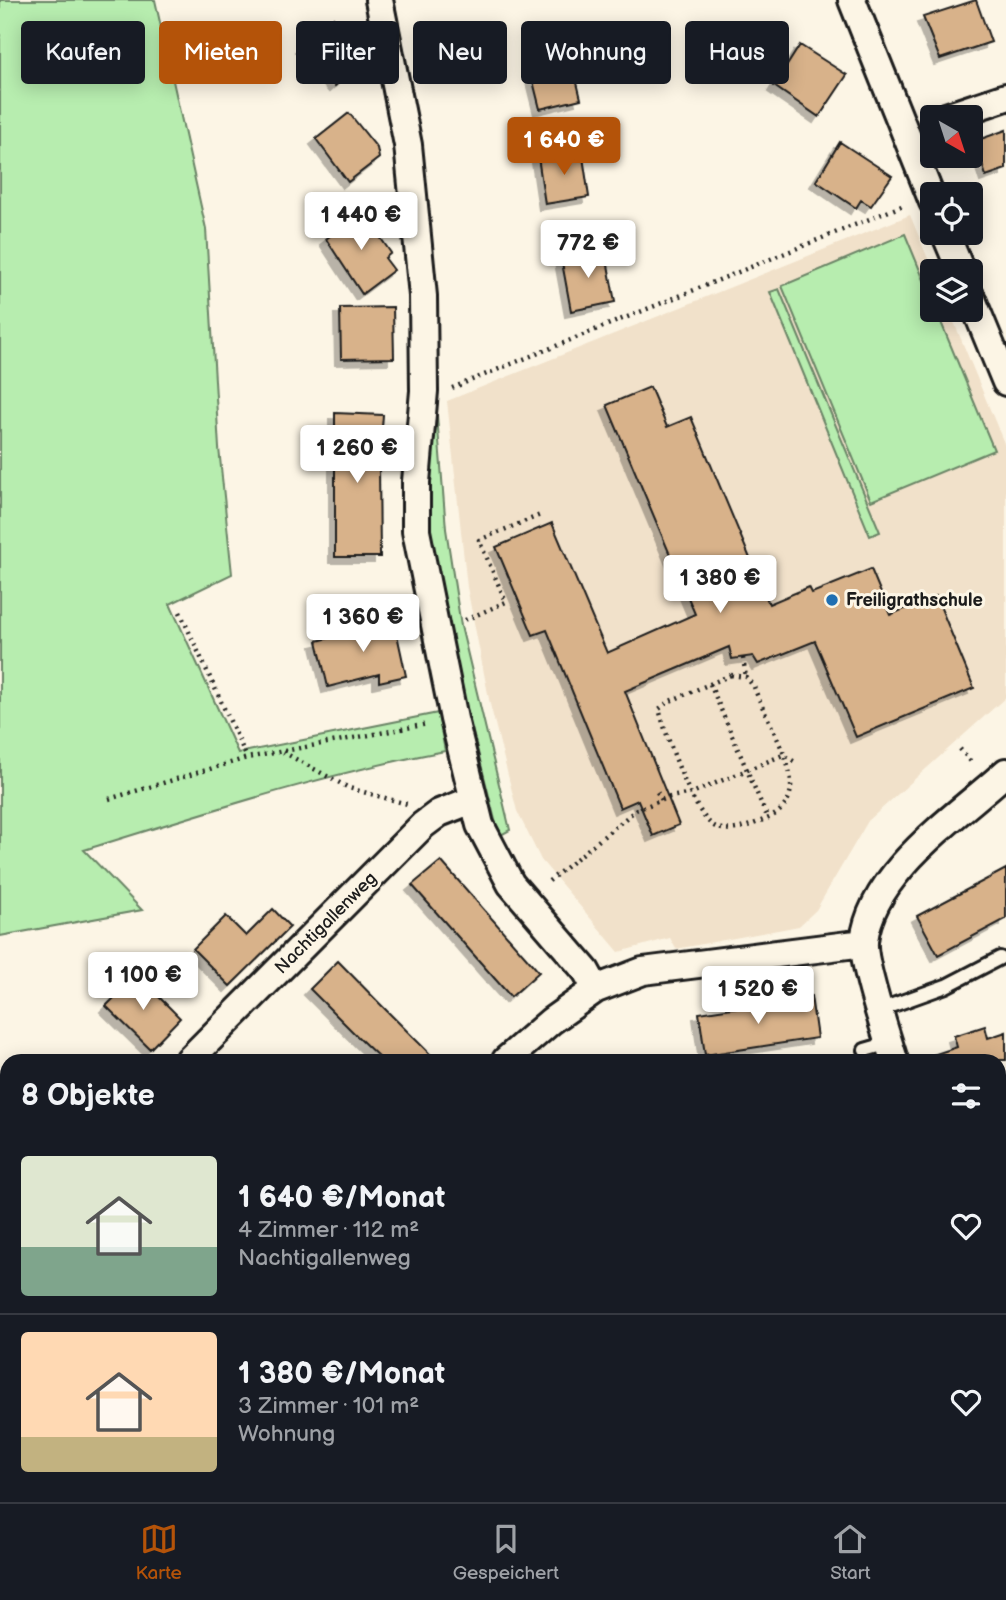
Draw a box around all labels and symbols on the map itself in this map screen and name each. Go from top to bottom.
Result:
north arrow [920,105,984,168]
pin: 1 640 € [499,118,629,177]
pin: 1 440 € [296,192,426,252]
pin: 772 € [539,220,637,280]
pin: 1 260 € [292,426,422,485]
pin: 1 380 € [655,556,785,615]
place label: Freiligrathschule [846,590,983,611]
marker: Freiligrathschule [824,592,840,608]
pin: 1 360 € [298,594,428,654]
street label: Nachtigallenweg [271,868,381,978]
pin: 1 100 € [78,953,208,1012]
pin: 1 520 € [693,967,823,1026]

